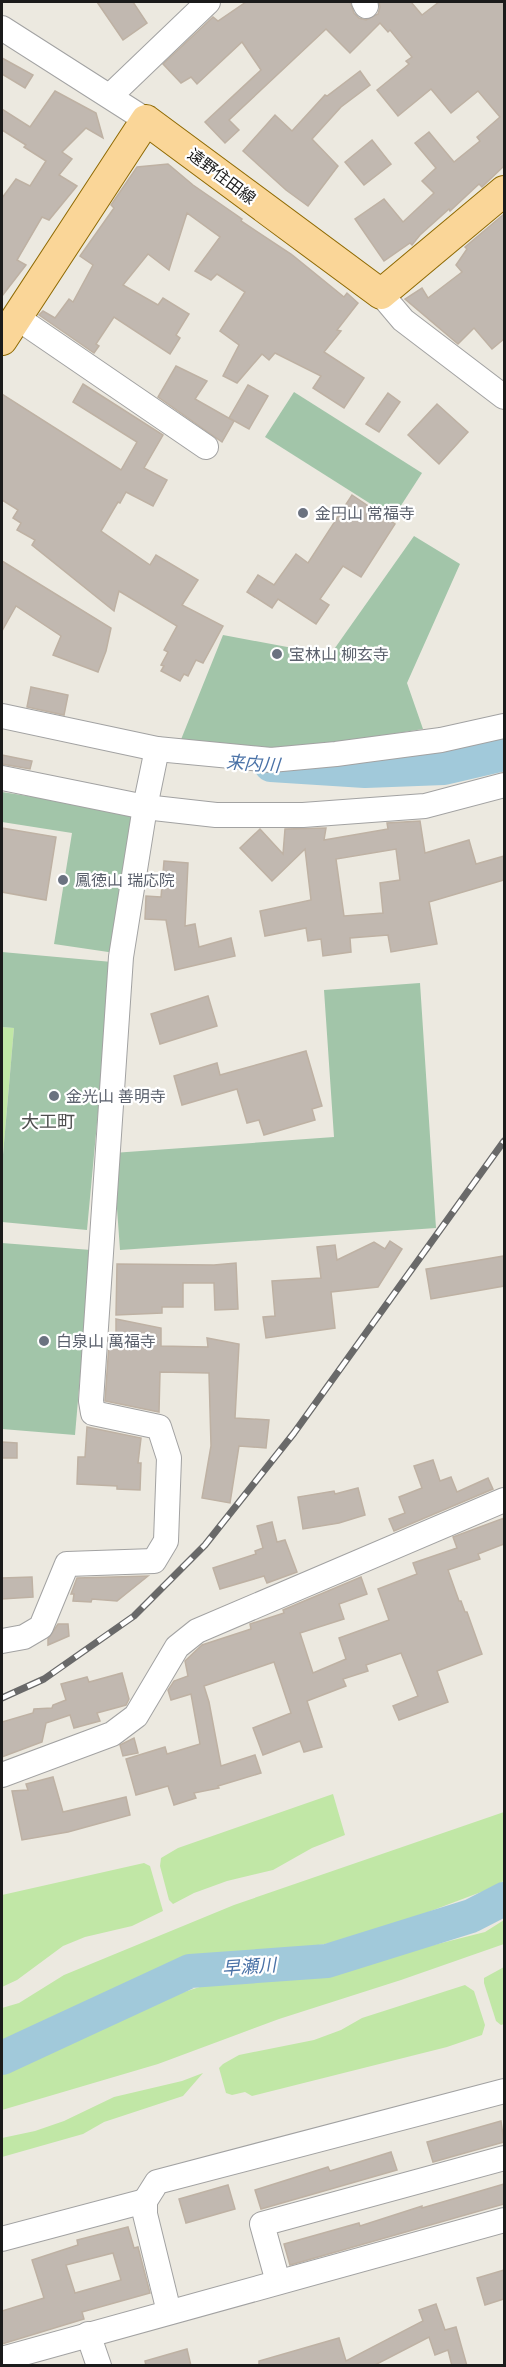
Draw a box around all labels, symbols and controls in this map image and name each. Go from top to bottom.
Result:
street label: 遠野住田線 [184,145,259,208]
place label: 金円山 常福寺 [315,504,415,523]
marker: 金円山 常福寺 [296,506,310,520]
place label: 宝林山 柳玄寺 [289,645,389,664]
marker: 宝林山 柳玄寺 [270,647,284,661]
water label: 来内川 [225,751,283,777]
place label: 鳳徳山 瑞応院 [75,871,175,890]
marker: 鳳徳山 瑞応院 [56,873,70,887]
place label: 金光山 善明寺 [66,1087,166,1106]
marker: 金光山 善明寺 [47,1089,61,1103]
district label: 大工町 [21,1111,75,1133]
place label: 白泉山 萬福寺 [56,1332,156,1351]
marker: 白泉山 萬福寺 [37,1334,51,1348]
water label: 早瀬川 [221,1954,279,1980]

